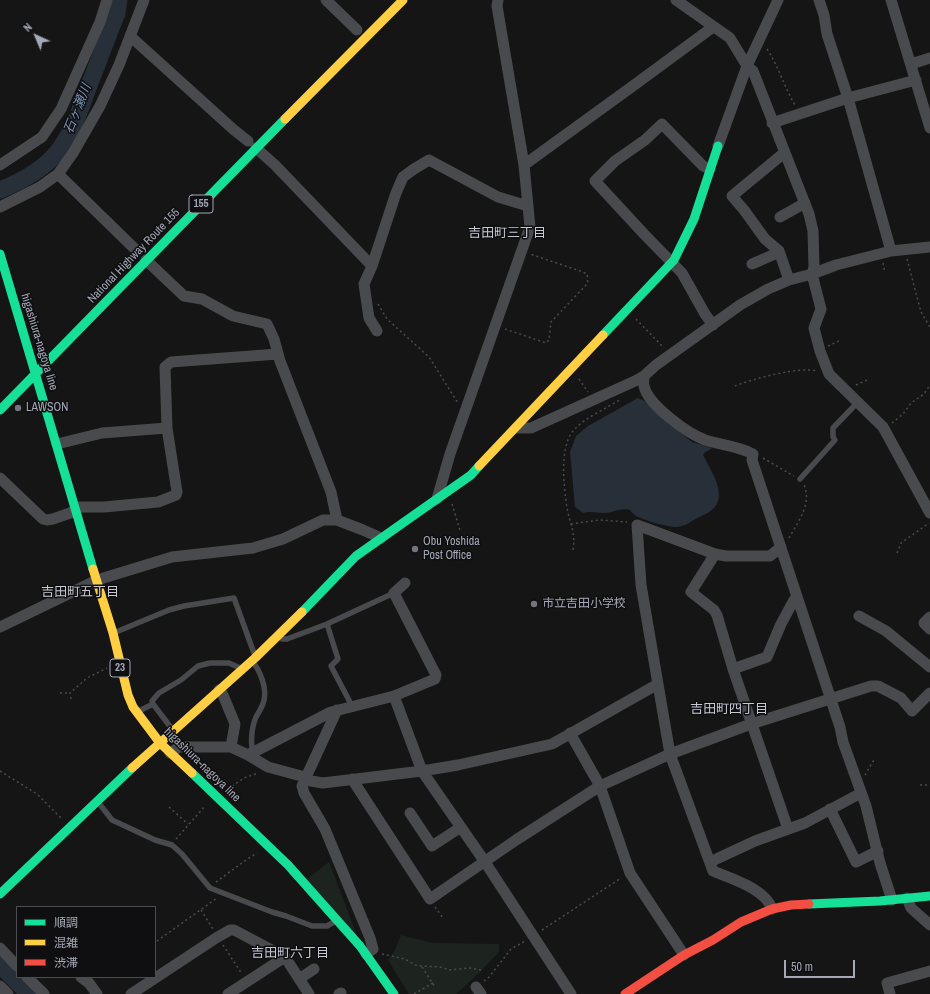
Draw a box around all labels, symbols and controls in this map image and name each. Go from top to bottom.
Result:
north arrow [16,16,56,56]
text: N [20,20,35,35]
water label: 石ヶ瀬川 [61,82,95,136]
road number: 155 [189,195,213,213]
street label: National Highway Route 155 [85,206,183,306]
district label: 吉田町三丁目 [468,226,546,242]
street label: higashiura-nagoya line [17,292,61,392]
place label: LAWSON [26,401,68,415]
marker: LAWSON [13,403,23,413]
place label: Obu Yoshida Post Office [423,535,480,563]
marker: Obu Yoshida Post Office [410,544,420,554]
district label: 吉田町五丁目 [41,585,119,601]
place label: 市立吉田小学校 [542,597,626,611]
marker: 市立吉田小学校 [529,599,539,609]
road number: 23 [110,659,130,677]
district label: 吉田町四丁目 [690,702,768,718]
street label: higashiura-nagoya line [161,725,243,805]
legend [16,906,156,978]
text: 順調 [54,915,78,931]
text: 混雑 [54,935,78,951]
district label: 吉田町六丁目 [251,946,329,962]
scale bar [786,952,857,978]
text: 渋滞 [54,955,78,971]
text: 50 m [791,959,813,975]

